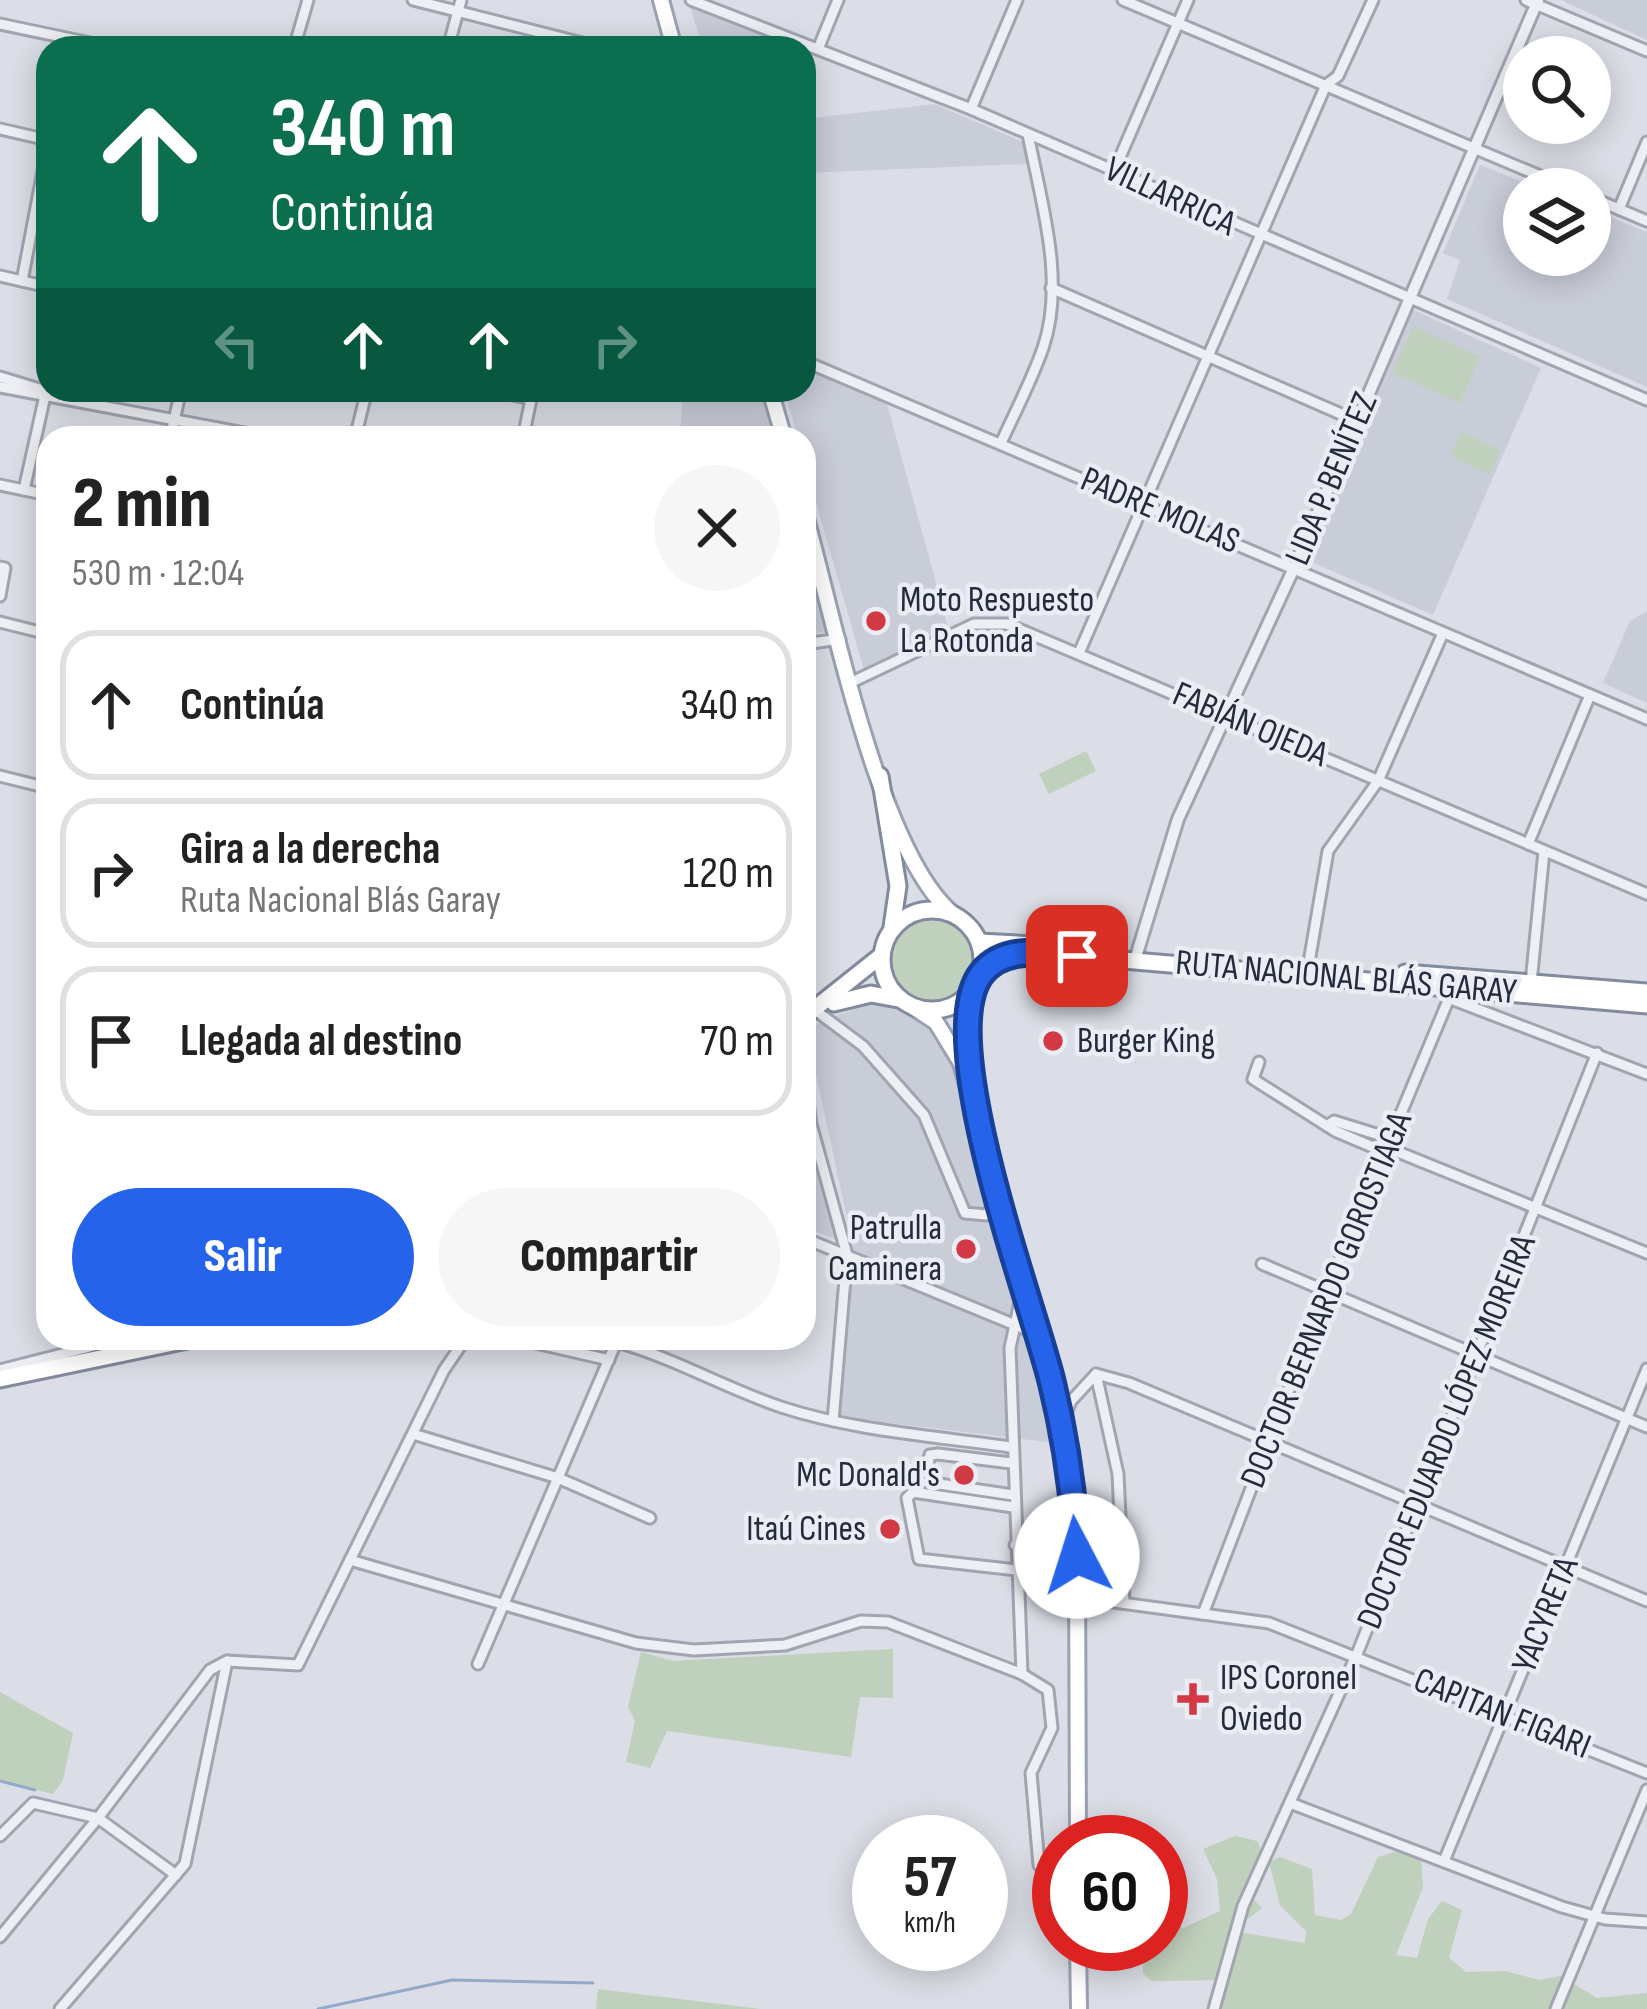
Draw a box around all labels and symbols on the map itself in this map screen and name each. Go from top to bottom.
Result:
street label: VILLARRICA [1098,148,1243,246]
street label: LIDA P. BENÍTEZ [1277,387,1387,571]
street label: PADRE MOLAS [1074,458,1246,564]
place label: Moto Respuesto La Rotonda [900,579,1094,663]
marker: Moto Respuesto La Rotonda [863,608,889,634]
street label: FABIÁN OJEDA [1166,673,1334,777]
pin [1026,905,1128,1007]
street label: RUTA NACIONAL BLÁS GARAY [1174,942,1518,1014]
place label: Burger King [1077,1020,1215,1063]
marker: Burger King [1040,1028,1066,1054]
street label: DOCTOR BERNARDO GOROSTIAGA [1232,1105,1422,1494]
place label: Patrulla Caminera [828,1207,942,1291]
street label: DOCTOR EDUARDO LÓPEZ MOREIRA [1348,1228,1546,1635]
marker: Patrulla Caminera [953,1236,979,1262]
place label: Mc Donald's [796,1454,940,1497]
marker: Mc Donald's [951,1462,977,1488]
position arrow [1014,1493,1140,1619]
place label: Itaú Cines [746,1508,866,1551]
marker: Itaú Cines [877,1516,903,1542]
street label: YACYRETA [1503,1550,1589,1679]
place label: IPS Coronel Oviedo [1220,1657,1357,1741]
street label: CAPITAN FIGARI [1407,1659,1597,1769]
marker: IPS Coronel Oviedo [1177,1683,1209,1715]
speed limit sign: 60 [1032,1815,1188,1971]

